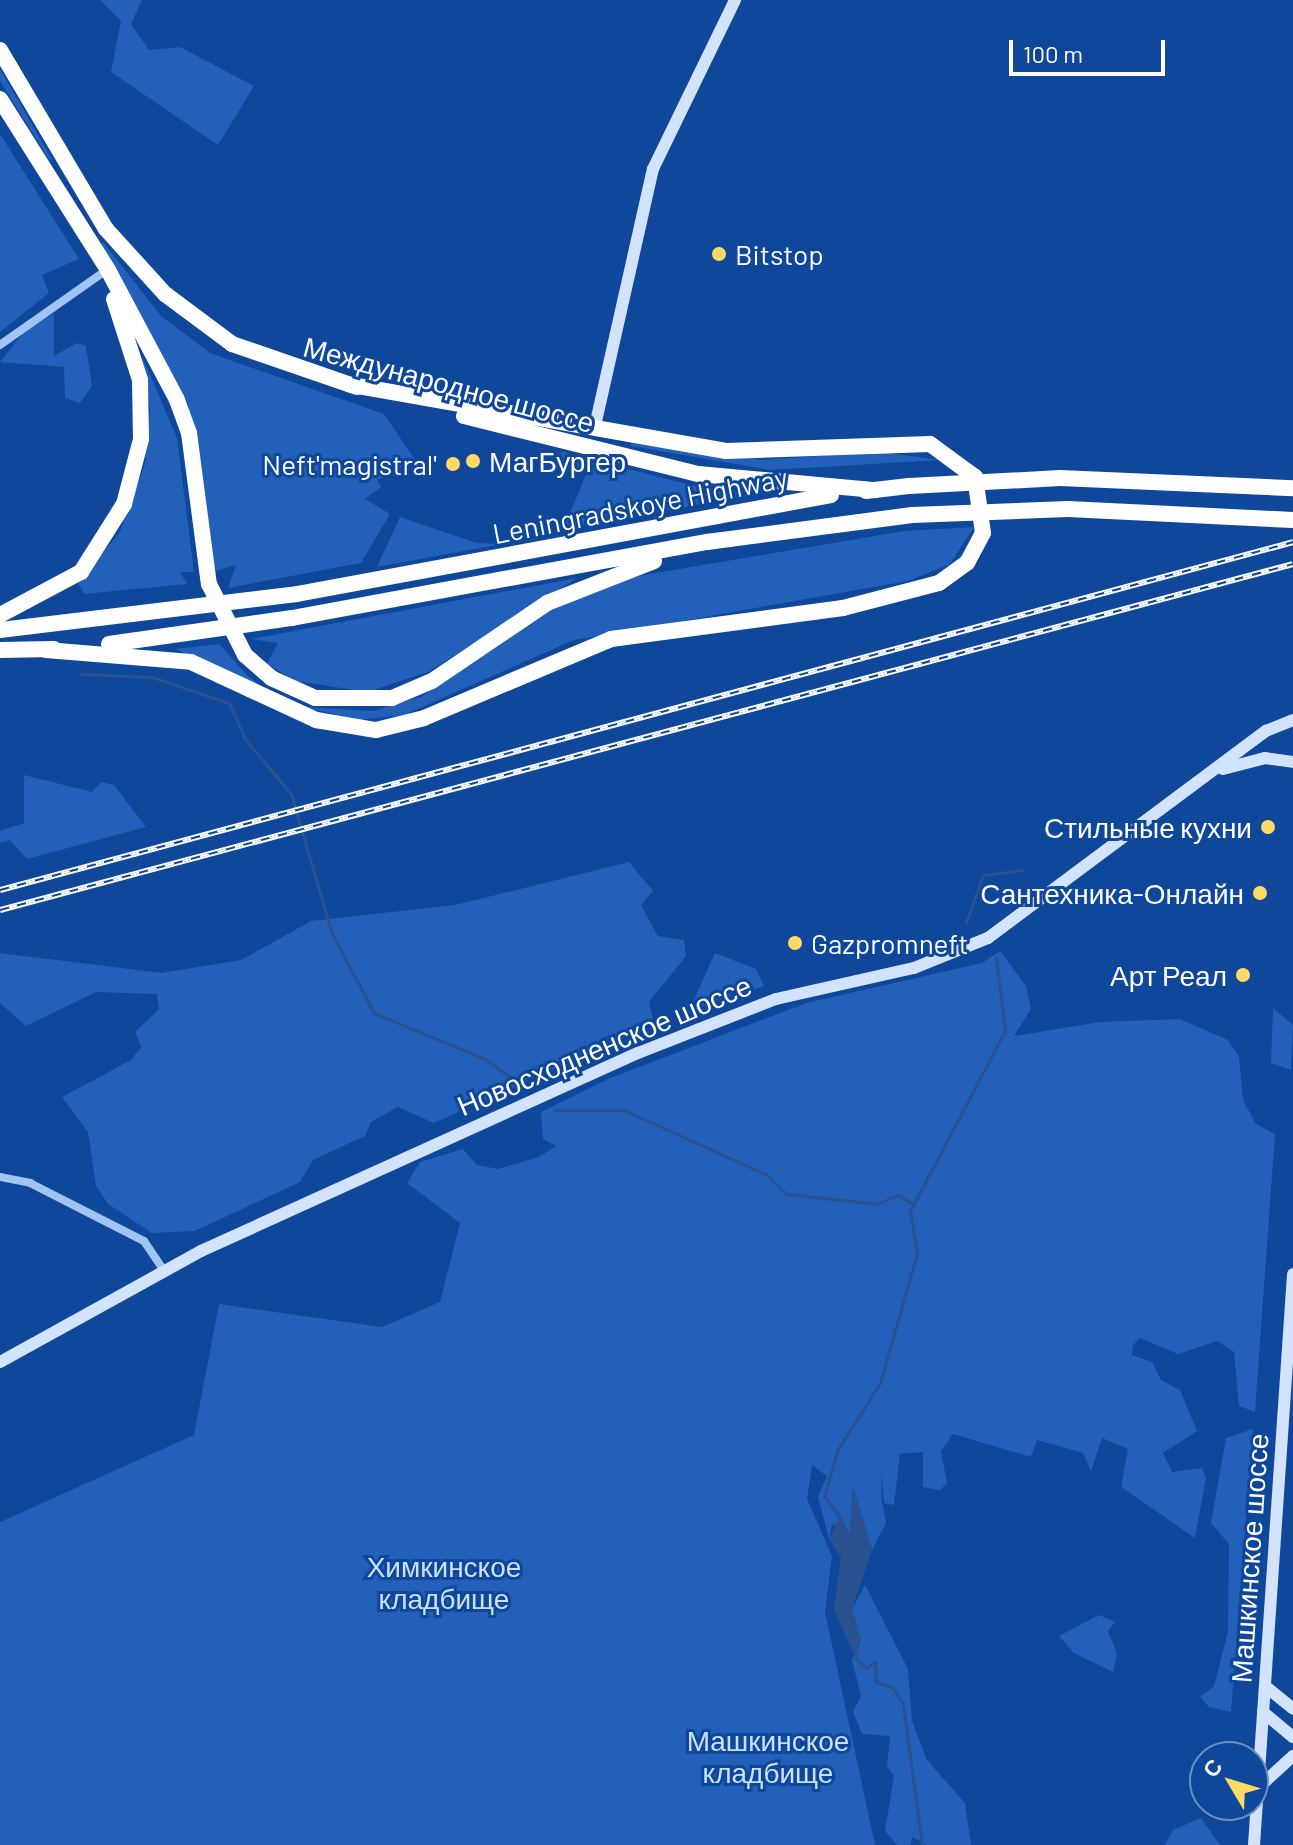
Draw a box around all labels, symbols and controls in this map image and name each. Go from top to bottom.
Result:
scale bar [1013,24,1169,74]
text: 100 m [1023,39,1083,68]
place label: Bitstop [735,237,824,271]
marker: Bitstop [710,245,728,263]
street label: Международное шоссе [300,329,598,439]
place label: МагБургер [489,444,626,478]
place label: Neft'magistral' [262,447,437,481]
marker: МагБургер [464,452,482,470]
marker: Neft'magistral' [444,455,462,473]
street label: Leningradskoye Highway [490,460,790,550]
place label: Стильные кухни [1044,810,1252,844]
marker: Стильные кухни [1259,818,1277,836]
place label: Сантехника-Онлайн [980,876,1244,910]
marker: Сантехника-Онлайн [1251,884,1269,902]
place label: Gazpromneft [811,926,968,960]
marker: Gazpromneft [786,934,804,952]
place label: Арт Реал [1110,958,1227,992]
marker: Арт Реал [1234,966,1252,984]
street label: Новосходненское шоссе [452,968,756,1122]
street label: Машкинское шоссе [1224,1432,1274,1684]
park label: Химкинское кладбище [367,1549,521,1615]
park label: Машкинское кладбище [687,1723,849,1789]
north arrow [1189,1741,1269,1821]
text: С [1197,1753,1227,1782]

